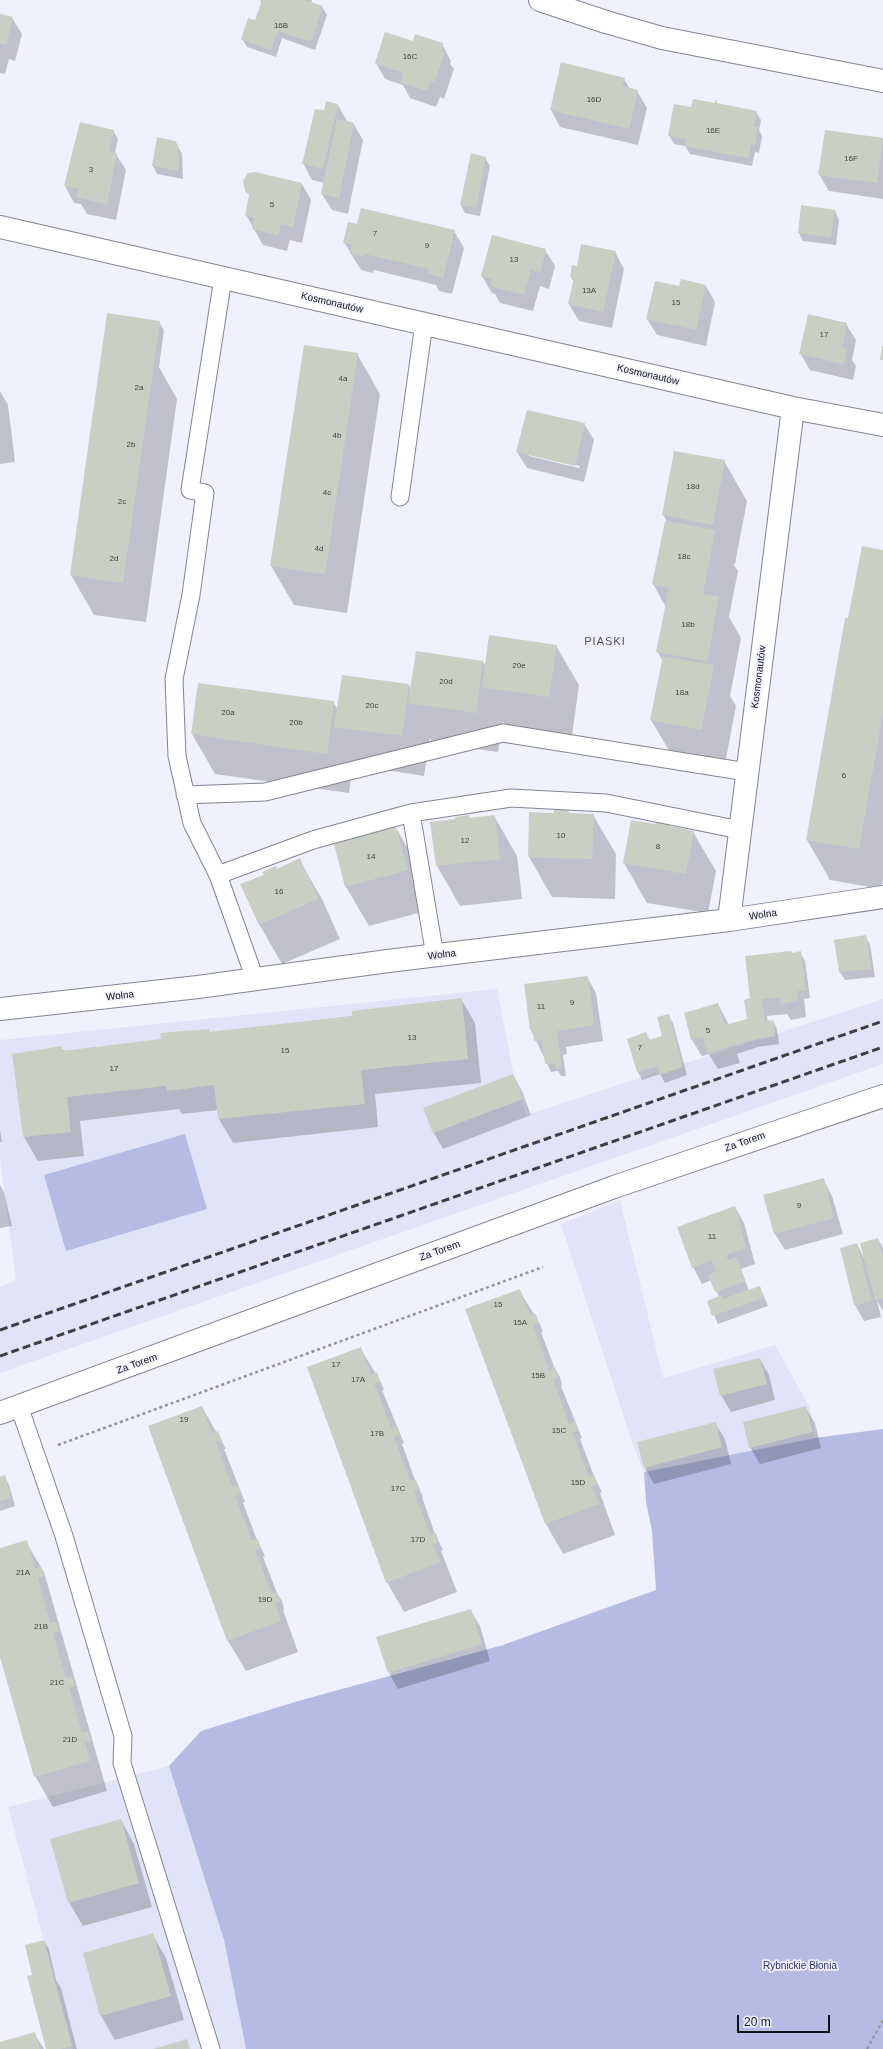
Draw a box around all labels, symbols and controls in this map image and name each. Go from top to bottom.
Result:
house number: 16B [274,21,288,31]
house number: 16C [403,52,417,62]
house number: 16D [587,95,601,105]
house number: 16E [706,126,720,136]
house number: 16F [844,154,858,164]
house number: 3 [89,165,93,175]
house number: 5 [270,200,274,210]
house number: 7 [373,229,377,239]
house number: 9 [425,241,429,251]
house number: 13 [510,255,518,265]
house number: 13A [582,286,596,296]
street label: Kosmonautów [300,290,364,316]
house number: 15 [672,298,680,308]
house number: 17 [820,330,828,340]
street label: Kosmonautów [616,362,680,388]
house number: 4a [339,374,347,384]
house number: 2a [135,383,143,393]
house number: 4b [333,431,341,441]
house number: 2b [127,440,135,450]
house number: 18d [686,482,700,492]
house number: 4c [323,488,331,498]
house number: 2c [118,497,126,507]
house number: 4d [315,544,323,554]
house number: 18c [678,552,690,562]
house number: 2d [110,554,118,564]
house number: 18b [681,620,695,630]
district label: PIASKI [584,635,626,649]
street label: Kosmonautów [749,645,769,709]
house number: 20e [512,661,526,671]
house number: 20d [439,677,453,687]
house number: 18a [675,688,689,698]
house number: 20c [366,701,378,711]
house number: 20a [221,708,235,718]
house number: 20b [289,718,303,728]
house number: 6 [842,771,846,781]
house number: 10 [557,831,565,841]
house number: 12 [461,836,469,846]
house number: 8 [656,842,660,852]
house number: 14 [367,852,375,862]
house number: 16 [275,887,283,897]
street label: Wolna [748,907,778,923]
street label: Wolna [427,947,457,963]
street label: Wolna [105,989,135,1003]
house number: 9 [570,998,574,1008]
house number: 11 [537,1002,545,1012]
house number: 5 [706,1026,710,1036]
house number: 13 [408,1033,416,1043]
house number: 7 [638,1043,642,1053]
house number: 15 [281,1046,289,1056]
house number: 17 [110,1064,118,1074]
street label: Za Torem [723,1129,767,1155]
house number: 9 [797,1201,801,1211]
house number: 11 [708,1232,716,1242]
street label: Za Torem [418,1238,462,1264]
house number: 15 [494,1300,502,1310]
house number: 15A [513,1318,527,1328]
street label: Za Torem [115,1351,159,1377]
house number: 17 [332,1360,340,1370]
house number: 15B [531,1371,545,1381]
house number: 17A [351,1375,365,1385]
house number: 19 [180,1415,188,1425]
house number: 15C [552,1426,566,1436]
house number: 17B [370,1429,384,1439]
house number: 15D [571,1478,585,1488]
house number: 17C [391,1484,405,1494]
house number: 17D [411,1535,425,1545]
house number: 21A [16,1568,30,1578]
house number: 19D [258,1595,272,1605]
house number: 21B [34,1622,48,1632]
house number: 21C [50,1678,64,1688]
house number: 21D [63,1735,77,1745]
park label: Rybnickie Błonia [763,1960,837,1972]
scale bar [739,2007,832,2033]
text: 20 m [744,2015,771,2029]

